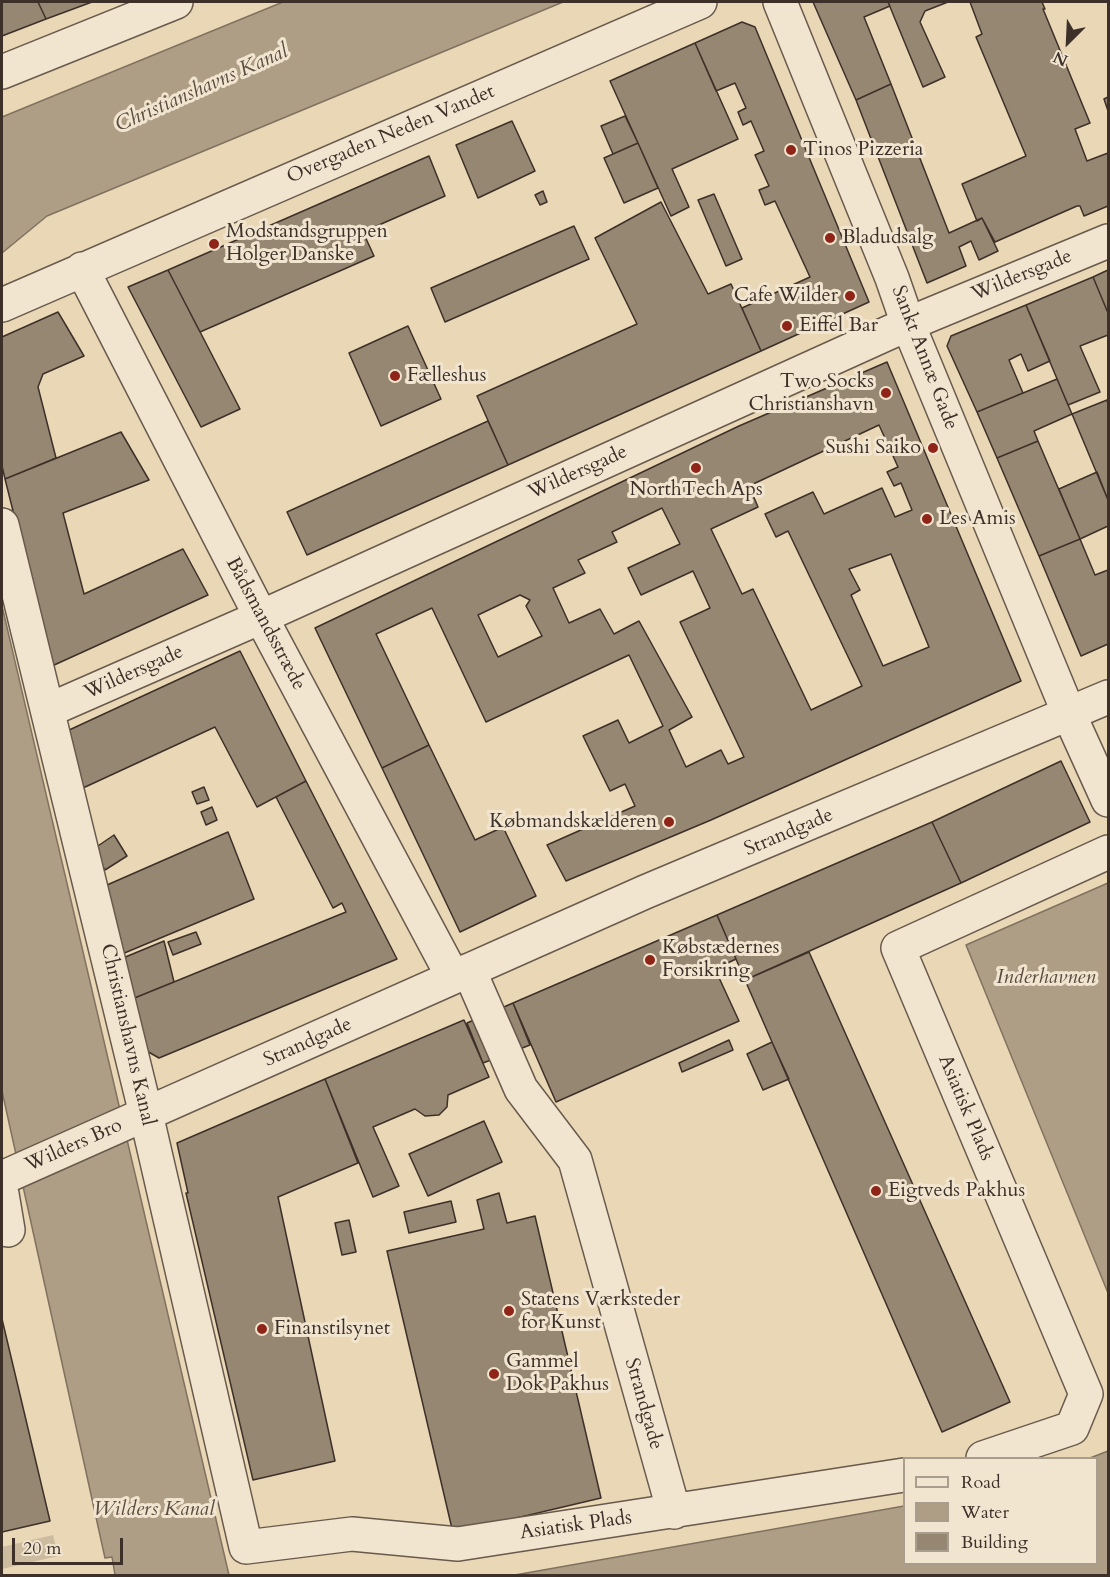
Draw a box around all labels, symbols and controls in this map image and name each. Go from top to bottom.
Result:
north arrow [1038,12,1098,72]
water label: Christianshavns Kanal [112,40,292,138]
text: N [1050,46,1072,71]
street label: Overgaden Neden Vandet [283,80,499,190]
place label: Tinos Pizzeria [803,138,923,162]
marker: Tinos Pizzeria [784,143,798,157]
place label: Modstandsgruppen Holger Danske [226,220,388,267]
place label: Bladudsalg [842,226,933,250]
marker: Bladudsalg [823,231,837,245]
marker: Modstandsgruppen Holger Danske [207,237,221,251]
street label: Wildersgade [968,245,1076,307]
street label: Sankt Annæ Gade [885,283,963,433]
place label: Cafe Wilder [734,284,838,308]
marker: Cafe Wilder [843,289,857,303]
place label: Eiffel Bar [799,314,878,338]
marker: Eiffel Bar [780,319,794,333]
place label: Fælleshus [407,364,486,388]
marker: Fælleshus [388,369,402,383]
place label: Two Socks Christianshavn [748,370,874,417]
marker: Two Socks Christianshavn [879,386,893,400]
place label: Sushi Saiko [826,436,921,460]
street label: Wildersgade [525,440,631,506]
marker: Sushi Saiko [926,441,940,455]
marker: NorthTech Aps [689,461,703,475]
place label: NorthTech Aps [629,478,763,502]
place label: Les Amis [939,507,1016,531]
marker: Les Amis [920,512,934,526]
street label: Bådsmandsstræde [220,553,310,695]
street label: Wildersgade [81,640,187,706]
street label: Strandgade [741,804,837,862]
place label: Købmandskælderen [489,810,657,834]
marker: Købmandskælderen [662,815,676,829]
place label: Købstædernes Forsikring [662,936,780,983]
street label: Christianshavns Kanal [94,942,160,1128]
marker: Købstædernes Forsikring [643,953,657,967]
water label: Inderhavnen [996,965,1096,991]
street label: Strandgade [260,1013,356,1073]
street label: Asiatisk Plads [932,1051,998,1165]
street label: Wilders Bro [22,1114,126,1178]
place label: Eigtveds Pakhus [888,1179,1025,1203]
marker: Eigtveds Pakhus [869,1184,883,1198]
place label: Statens Værksteder for Kunst [521,1288,680,1335]
marker: Statens Værksteder for Kunst [502,1304,516,1318]
place label: Finanstilsynet [274,1317,390,1341]
marker: Finanstilsynet [255,1322,269,1336]
place label: Gammel Dok Pakhus [506,1350,609,1397]
street label: Strandgade [619,1356,667,1452]
marker: Gammel Dok Pakhus [487,1367,501,1381]
legend [903,1457,1098,1565]
text: Road [961,1470,1001,1495]
water label: Wilders Kanal [93,1497,215,1523]
text: Water [961,1500,1009,1525]
street label: Asiatisk Plads [518,1506,634,1546]
scale bar [15,1526,126,1564]
text: Building [961,1530,1028,1555]
text: 20 m [23,1536,62,1561]

